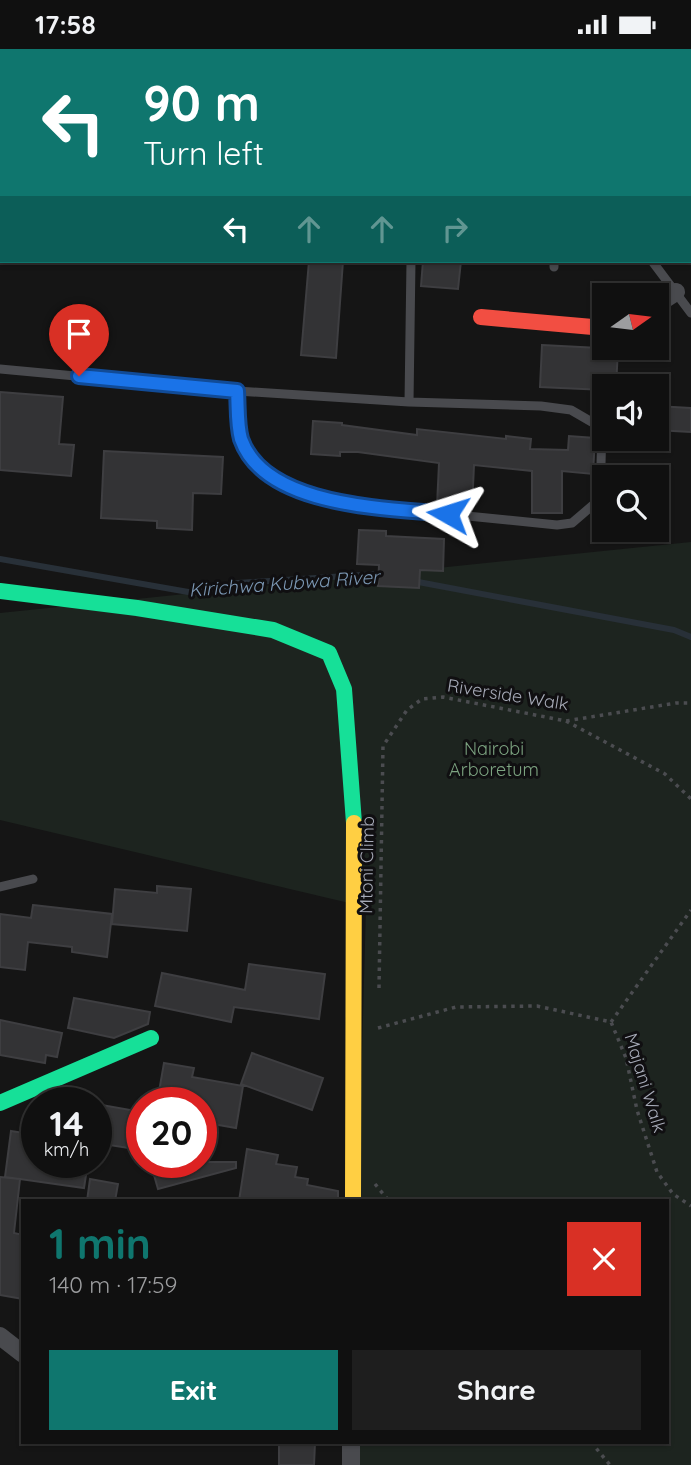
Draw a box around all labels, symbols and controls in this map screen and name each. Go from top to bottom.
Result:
text: 17:58 [35,8,96,41]
text: 90 m [143,72,260,133]
icon: left [28,77,119,168]
text: Turn left [143,133,264,173]
icon: left [217,210,255,248]
icon: ahead [290,210,328,248]
icon: ahead [363,210,401,248]
icon: right [436,210,474,248]
north arrow [592,283,668,361]
map controls [592,283,669,542]
pin [49,304,109,376]
icon: arrive [60,315,98,353]
button: sound [592,374,669,451]
button: search [592,465,669,542]
position arrow [411,477,485,551]
water label: Kirichwa Kubwa River [188,564,383,602]
street label: Riverside Walk [446,674,570,715]
park label: Nairobi Arboretum [449,737,539,781]
street label: Mtoni Climb [354,816,379,914]
street label: Majani Walk [619,1030,671,1135]
speed limit sign: 20 [126,1087,217,1178]
text: 14 [49,1101,84,1145]
text: km/h [44,1138,89,1161]
text: 1 min [49,1217,151,1270]
button: close [567,1222,641,1296]
text: 140 m · 17:59 [49,1270,177,1299]
button: Exit [49,1350,338,1430]
button: Share [352,1350,641,1430]

